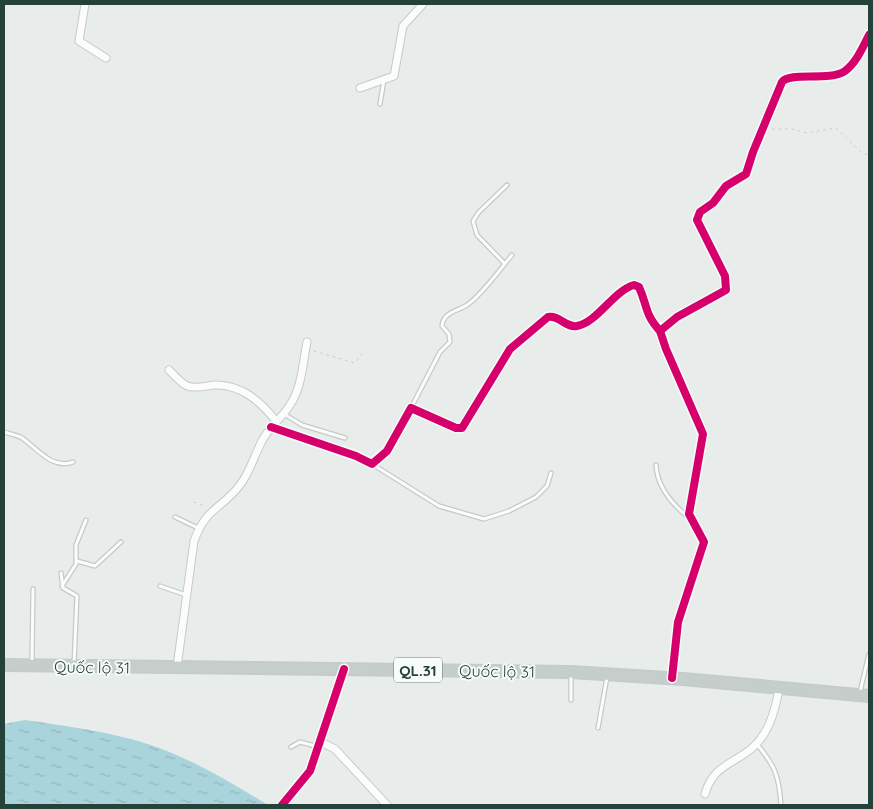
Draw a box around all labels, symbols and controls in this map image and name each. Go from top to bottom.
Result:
street label: Quốc lộ 31 [54,656,130,678]
road number: QL.31 [394,658,442,682]
street label: Quốc lộ 31 [459,660,535,682]

